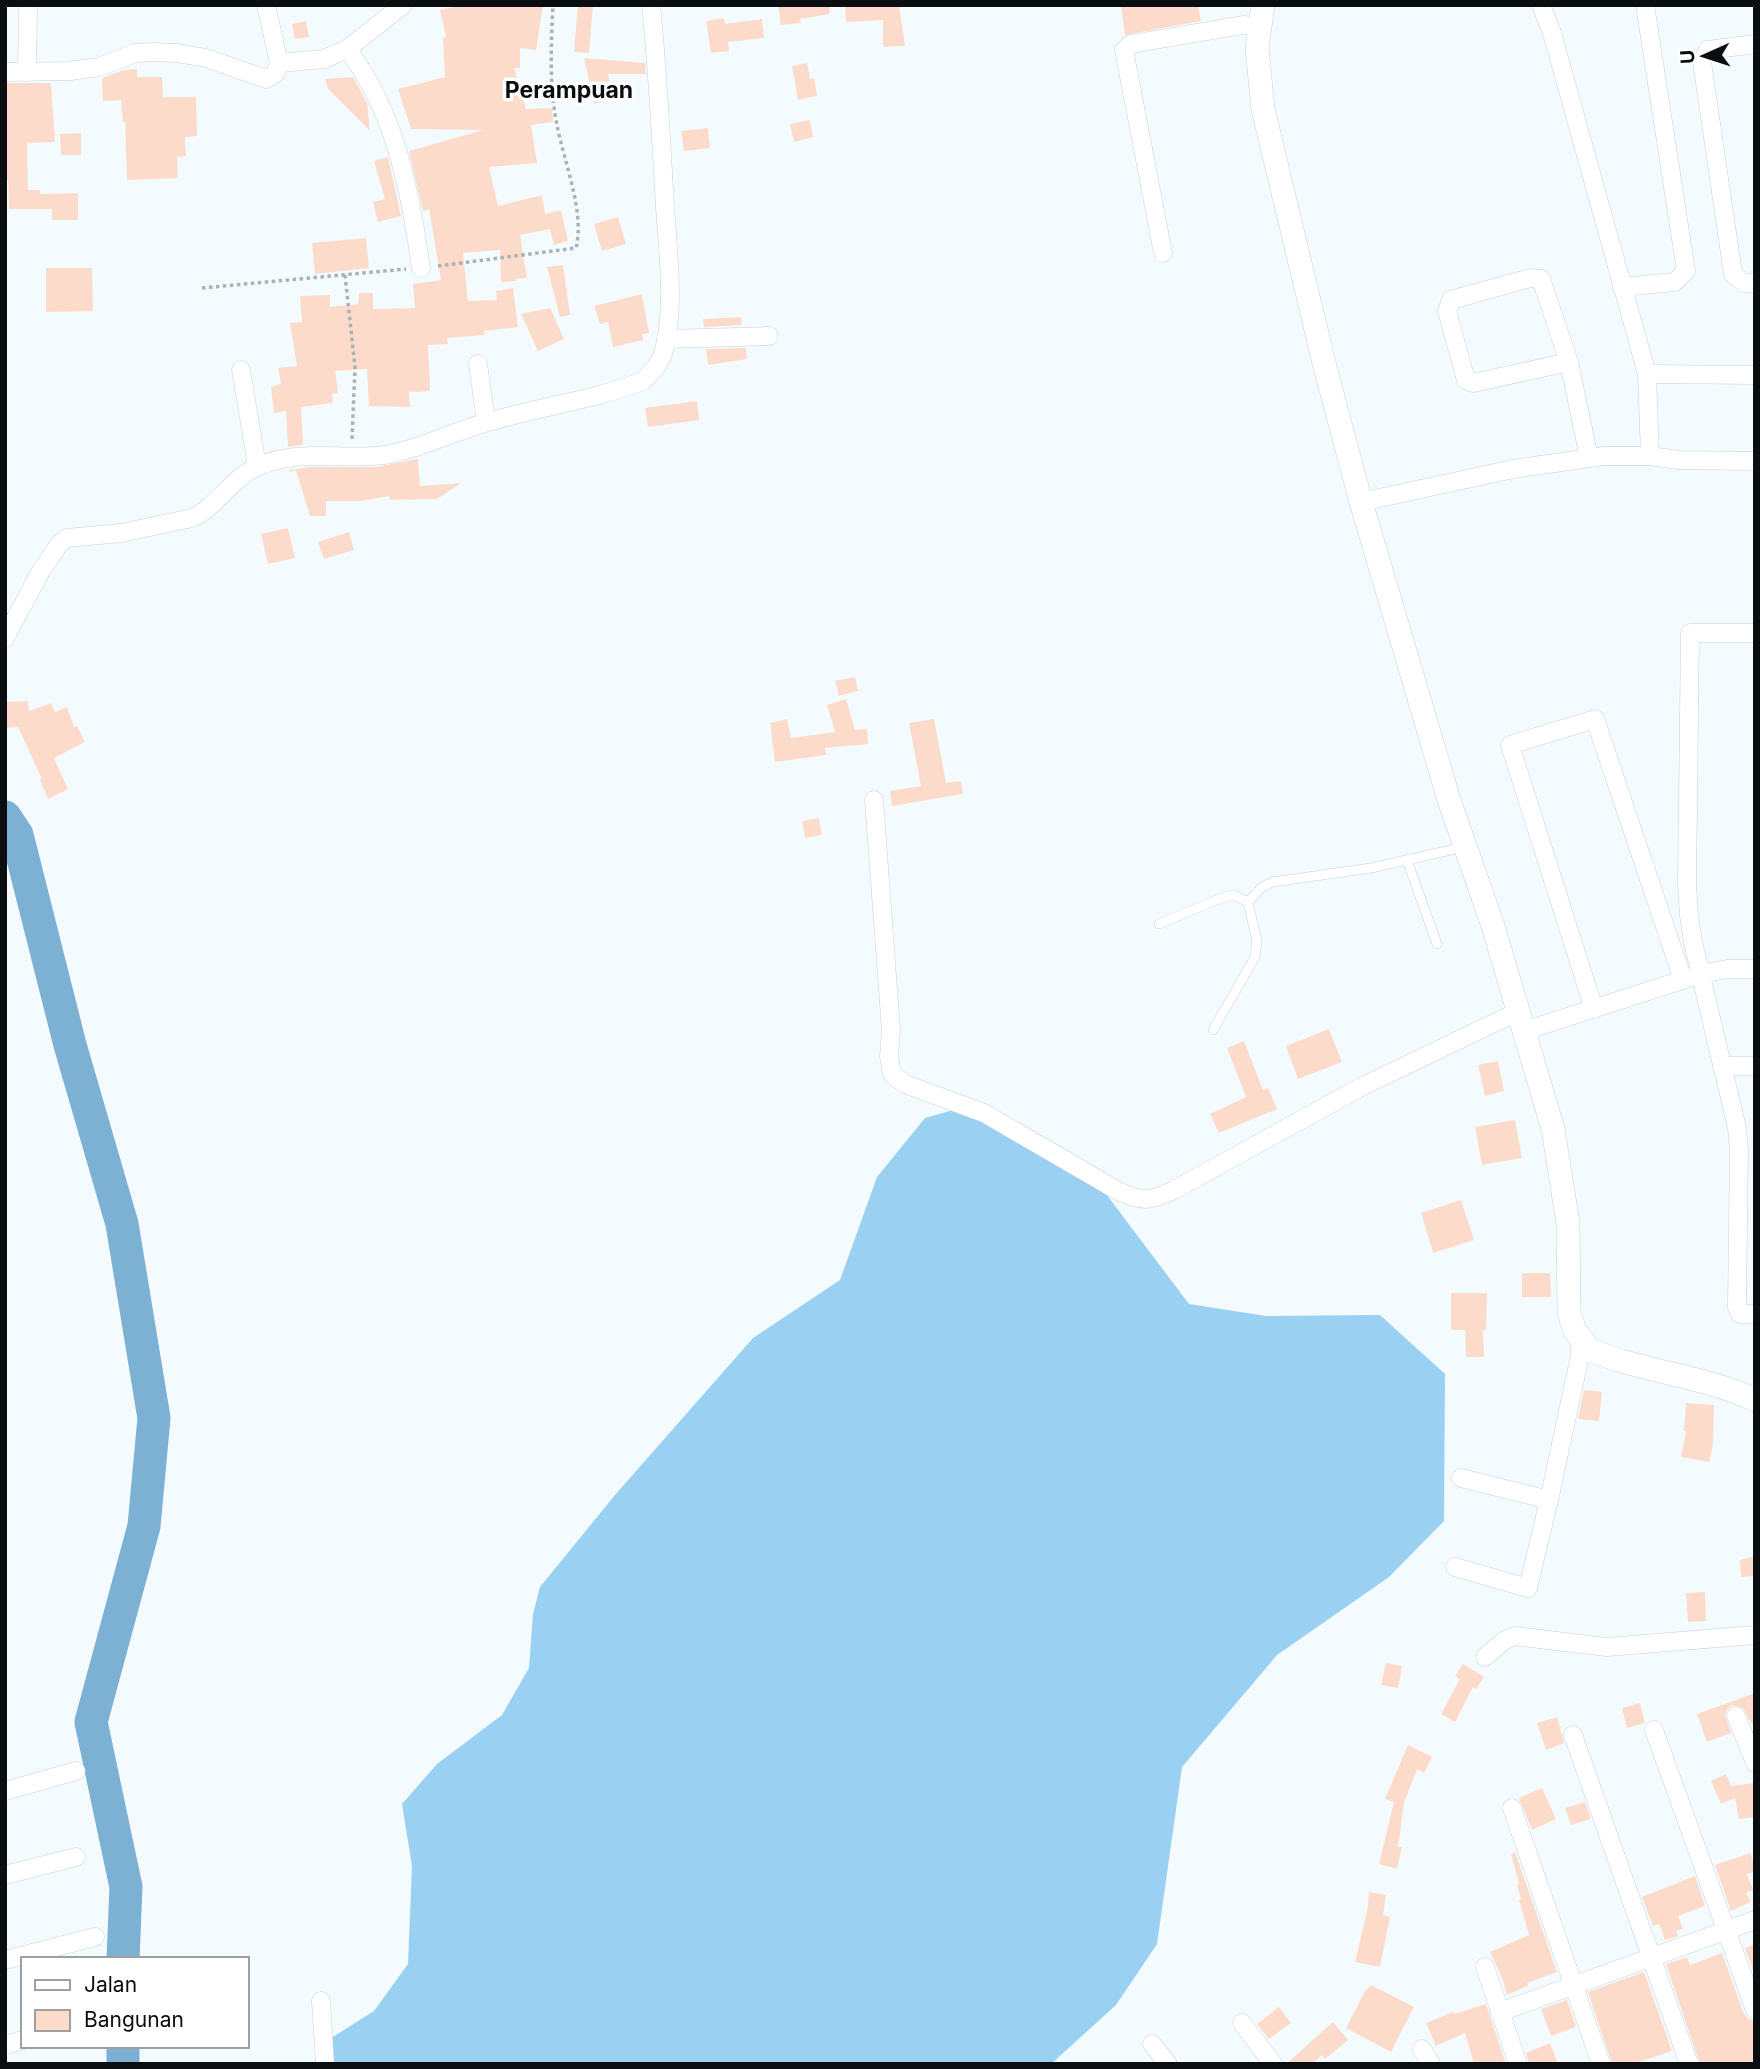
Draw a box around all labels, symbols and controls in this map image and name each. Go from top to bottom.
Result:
north arrow [1669,21,1739,91]
text: U [1676,49,1699,64]
district label: Perampuan [505,76,633,104]
legend [21,1957,248,2048]
text: Jalan [84,1972,137,1997]
text: Bangunan [84,2007,184,2032]

